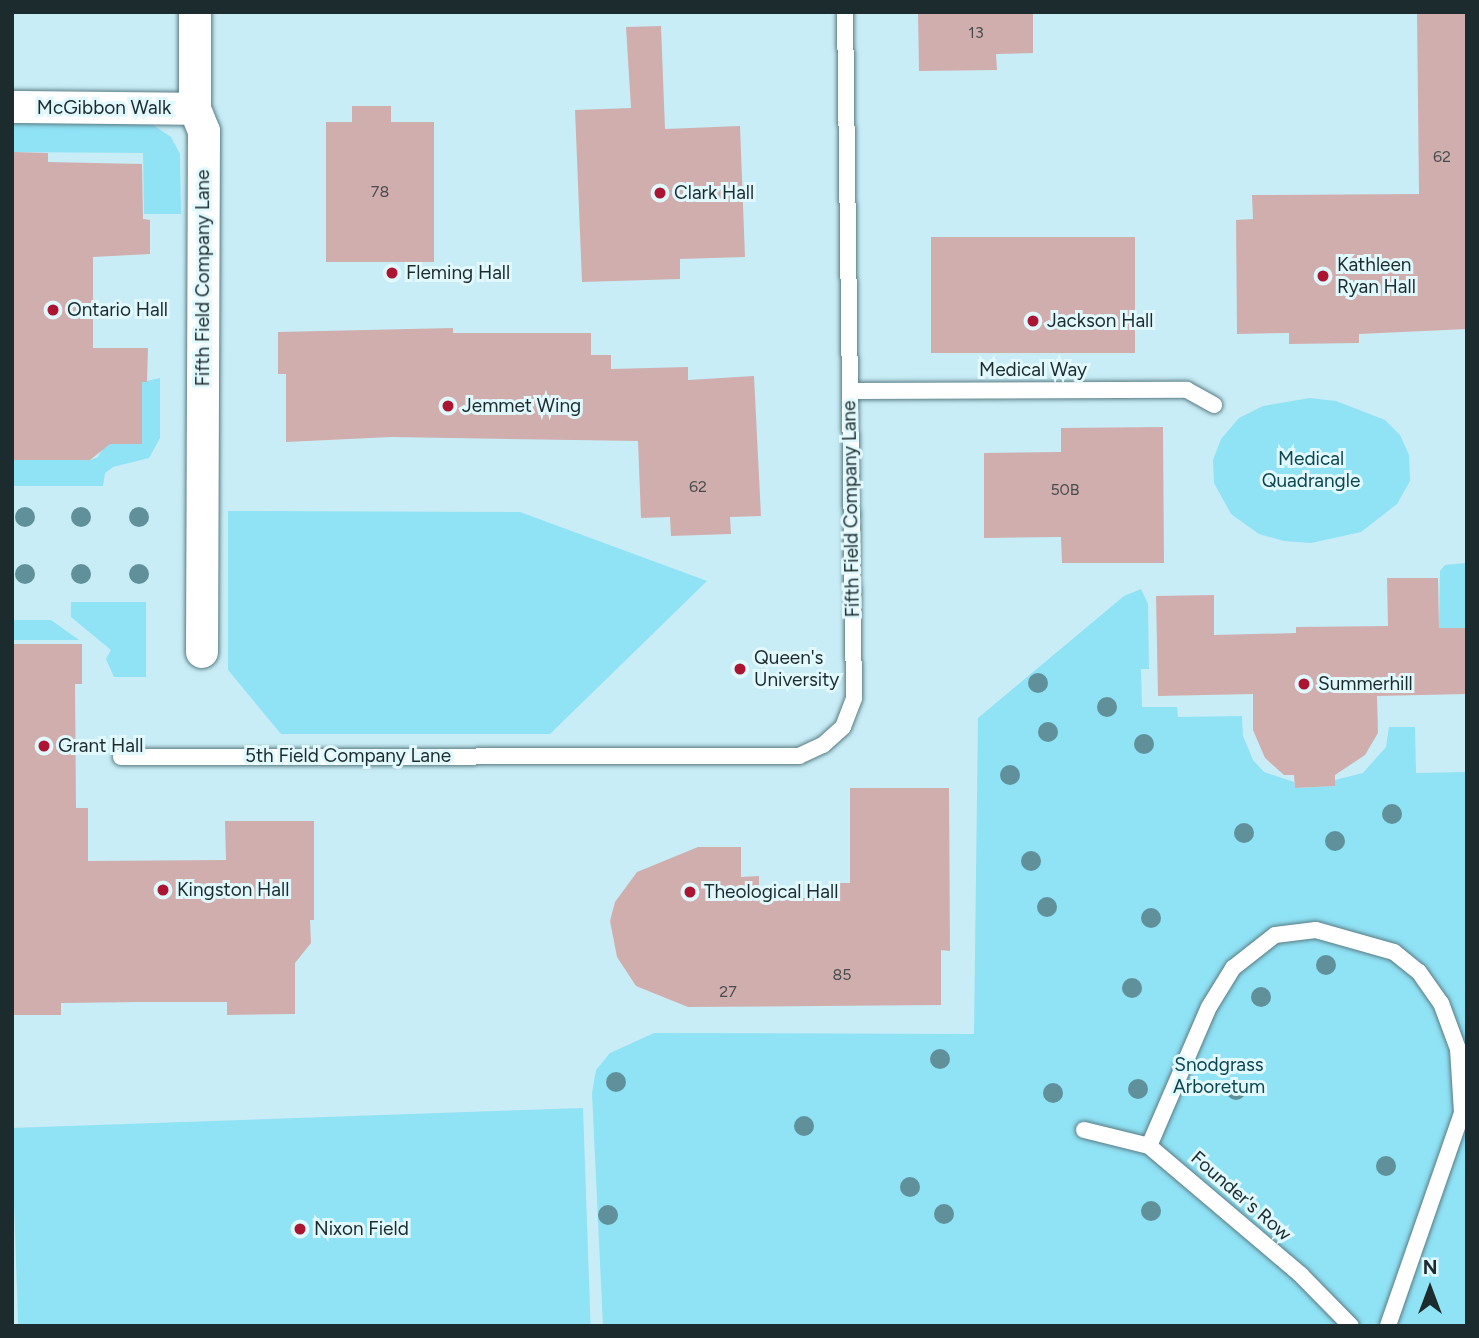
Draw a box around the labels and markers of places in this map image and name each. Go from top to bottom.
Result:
place label: Clark Hall [674,182,754,204]
marker: Clark Hall [652,185,668,201]
place label: Kathleen Ryan Hall [1337,254,1416,298]
place label: Fleming Hall [406,262,510,284]
marker: Fleming Hall [384,265,400,281]
marker: Kathleen Ryan Hall [1315,268,1331,284]
place label: Ontario Hall [67,299,168,321]
marker: Ontario Hall [45,302,61,318]
place label: Jackson Hall [1047,310,1153,332]
marker: Jackson Hall [1025,313,1041,329]
place label: Jemmet Wing [462,395,581,417]
marker: Jemmet Wing [440,398,456,414]
place label: Queen's University [754,647,839,691]
marker: Queen's University [732,661,748,677]
place label: Summerhill [1318,673,1413,695]
marker: Summerhill [1296,676,1312,692]
place label: Grant Hall [58,735,143,757]
marker: Grant Hall [36,738,52,754]
place label: Kingston Hall [177,879,289,901]
place label: Theological Hall [704,881,838,903]
marker: Kingston Hall [155,882,171,898]
marker: Theological Hall [682,884,698,900]
place label: Nixon Field [314,1218,409,1240]
marker: Nixon Field [292,1221,308,1237]

